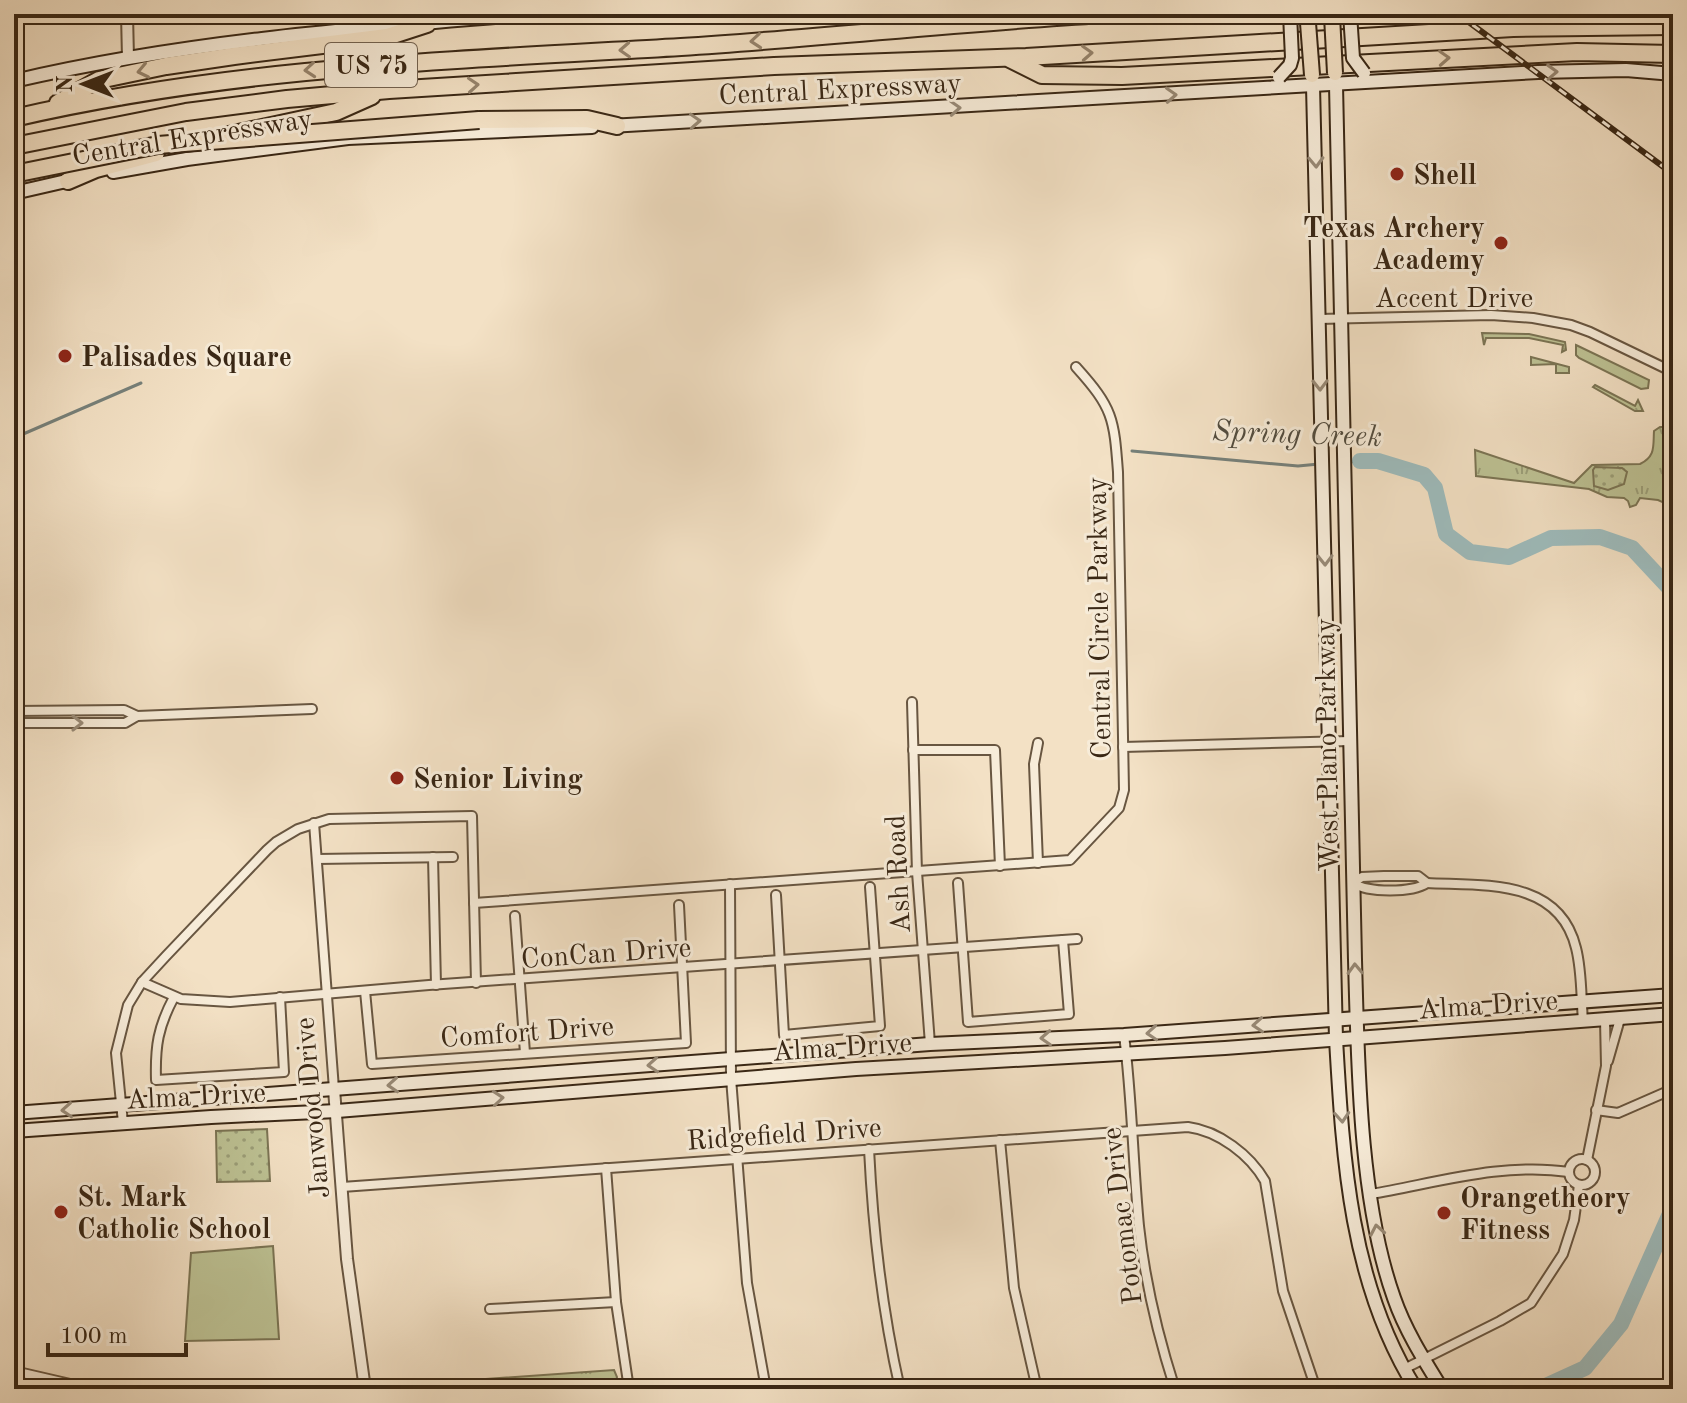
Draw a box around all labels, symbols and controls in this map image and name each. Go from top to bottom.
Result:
one-way arrow [749,32,762,49]
one-way arrow [618,41,631,58]
road number: US 75 [325,43,417,87]
north arrow [44,44,124,124]
one-way arrow [1081,45,1094,62]
one-way arrow [1438,50,1451,67]
one-way arrow [137,62,151,79]
one-way arrow [303,62,316,79]
one-way arrow [1546,63,1559,80]
street label: Central Expressway [718,71,963,111]
text: N [55,75,77,92]
one-way arrow [467,76,480,93]
one-way arrow [1165,86,1178,103]
one-way arrow [949,99,962,116]
street label: Central Expressway [70,106,315,172]
one-way arrow [689,113,702,130]
one-way arrow [1307,156,1324,169]
place label: Shell [1413,163,1477,191]
marker: Shell [1388,165,1406,183]
place label: Texas Archery Academy [1303,216,1485,276]
marker: Texas Archery Academy [1492,234,1510,252]
street label: Accent Drive [1375,286,1533,314]
place label: Palisades Square [81,345,292,373]
marker: Palisades Square [56,347,74,365]
one-way arrow [1312,379,1329,392]
water label: Spring Creek [1211,417,1382,453]
street label: Central Circle Parkway [1085,476,1117,759]
one-way arrow [1317,554,1334,567]
street label: West Plano Parkway [1313,618,1345,872]
one-way arrow [71,714,84,732]
place label: Senior Living [413,767,583,795]
marker: Senior Living [388,769,406,787]
street label: Ash Road [883,814,917,934]
street label: ConCan Drive [520,935,692,975]
one-way arrow [1346,962,1363,975]
street label: Alma Drive [1417,988,1559,1026]
street label: Comfort Drive [439,1014,615,1054]
street label: Janwood Drive [292,1016,336,1200]
one-way arrow [1251,1016,1264,1033]
one-way arrow [1145,1024,1158,1041]
street label: Alma Drive [771,1030,913,1068]
one-way arrow [1039,1030,1052,1047]
one-way arrow [646,1056,659,1073]
one-way arrow [386,1076,399,1093]
street label: Alma Drive [125,1080,267,1116]
one-way arrow [492,1089,505,1106]
one-way arrow [60,1101,73,1118]
one-way arrow [1333,1111,1350,1124]
street label: Ridgefield Drive [686,1115,883,1157]
street label: Potomac Drive [1099,1125,1149,1306]
place label: St. Mark Catholic School [77,1185,271,1245]
place label: Orangetheory Fitness [1460,1186,1631,1246]
marker: St. Mark Catholic School [52,1203,70,1221]
marker: Orangetheory Fitness [1435,1204,1453,1222]
one-way arrow [1369,1223,1386,1237]
scale bar [48,1307,186,1357]
text: 100 m [60,1325,128,1349]

